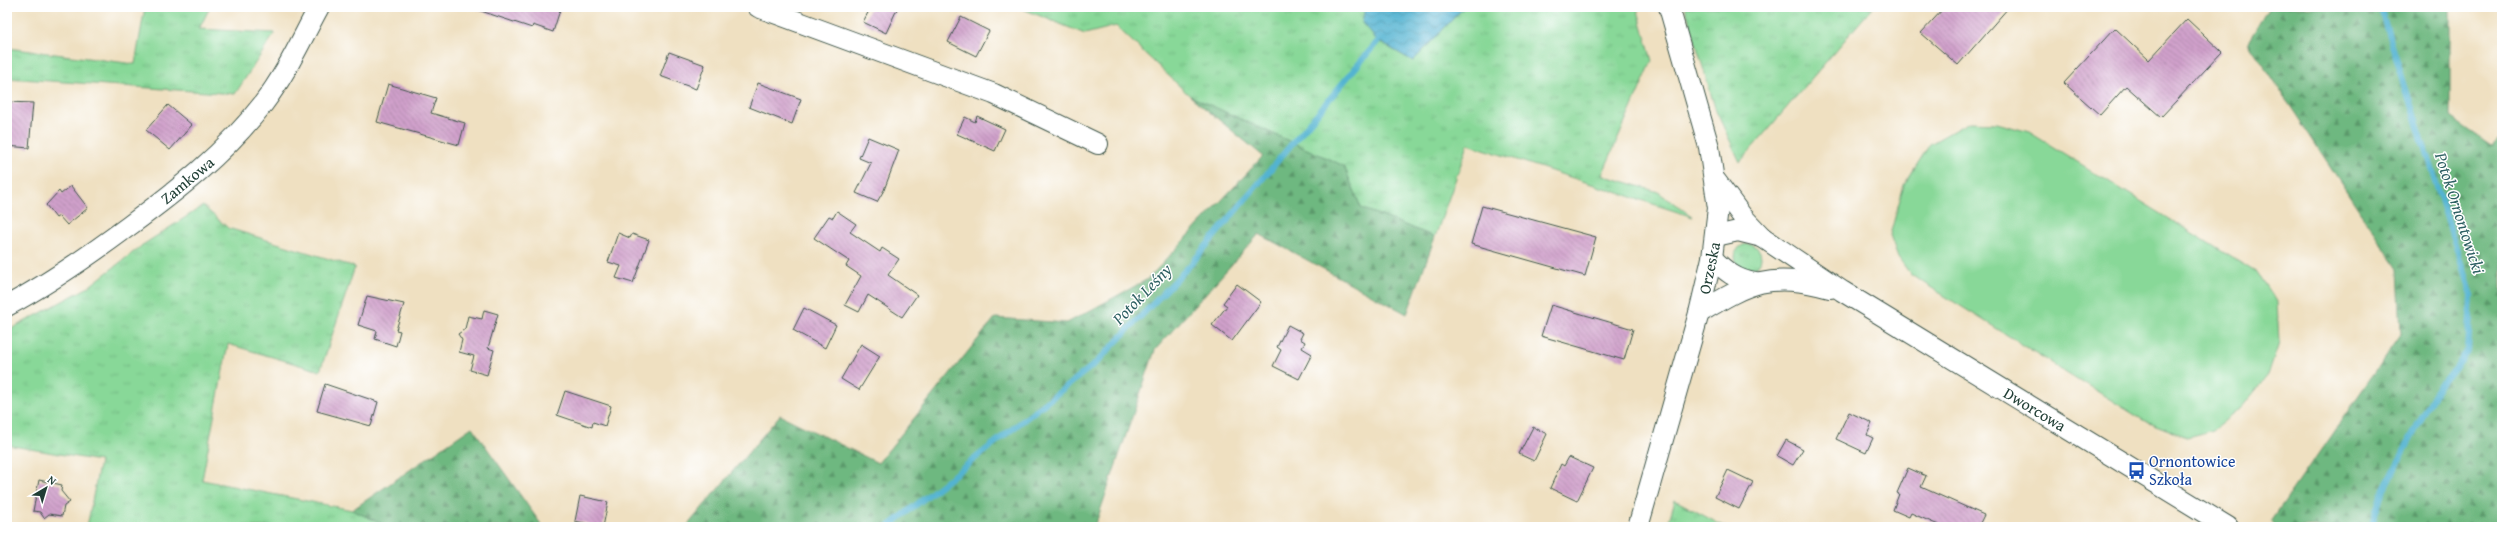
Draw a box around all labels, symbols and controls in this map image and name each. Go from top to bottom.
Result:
water label: Potok Ornontowicki [2429,148,2492,277]
street label: Zamkowa [155,150,219,210]
street label: Orzeska [1692,239,1726,296]
water label: Potok Leśny [1105,257,1177,331]
street label: Dworcowa [1999,381,2071,437]
place label: Ornontowice Szkoła [2149,449,2235,491]
bus stop icon: Ornontowice Szkoła [2126,460,2146,480]
north arrow [26,468,66,508]
text: N [44,472,60,489]

